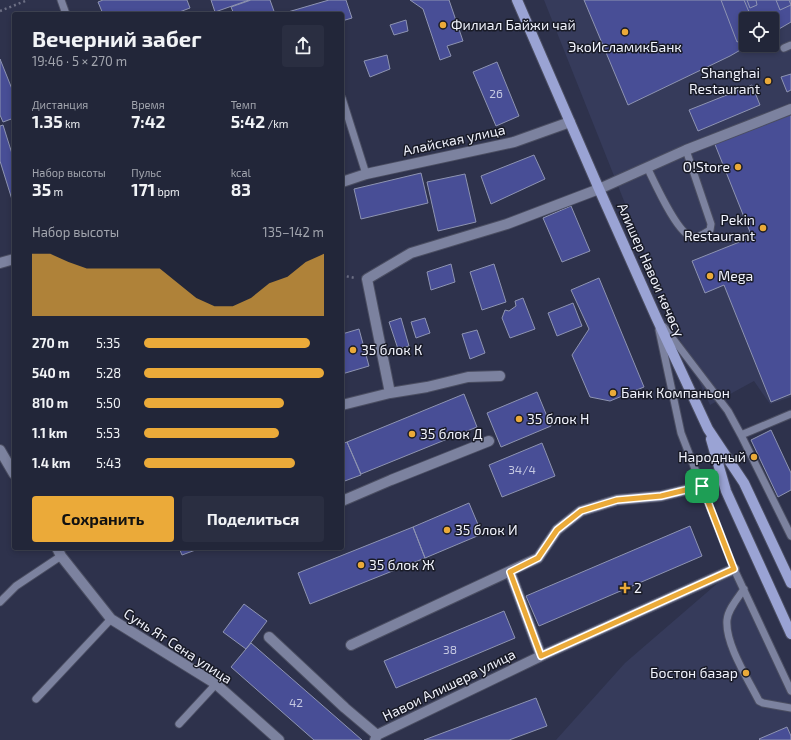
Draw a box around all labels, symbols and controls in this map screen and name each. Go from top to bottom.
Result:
map controls [739,12,779,52]
button: locate [739,12,779,52]
place label: Филиал Байжи чай [451,16,576,33]
marker: Филиал Байжи чай [438,20,448,30]
text: Вечерний забег [32,25,201,51]
button: share [282,25,324,67]
marker: ЭкоИсламикБанк [620,27,630,37]
place label: ЭкоИсламикБанк [568,38,682,55]
text: 19:46 · 5 × 270 m [32,53,127,69]
place label: Shanghai Restaurant [689,64,760,97]
marker: Shanghai Restaurant [763,76,773,86]
house number: 26 [489,86,503,100]
text: Дистанция [32,98,88,111]
text: Время [131,98,165,111]
text: Темп [231,98,256,111]
text: 1.35 [32,111,63,131]
text: 7:42 [131,111,165,131]
text: 5:42 [231,111,265,131]
text: km [63,117,80,130]
text: /km [265,117,289,130]
street label: Алайская улица [401,120,507,159]
place label: O!Store [683,158,730,175]
marker: O!Store [733,162,743,172]
text: Набор высоты [32,166,106,179]
text: Пульс [131,166,161,179]
text: kcal [231,166,251,179]
text: 35 [32,179,51,199]
text: 171 [131,179,155,199]
text: 83 [231,179,251,199]
text: m [51,185,63,198]
text: bpm [155,185,180,198]
street label: Алишер Навои көчөсү [614,200,689,339]
place label: Pekin Restaurant [684,211,755,244]
marker: Pekin Restaurant [758,223,768,233]
text: Набор высоты [32,224,119,240]
text: 135–142 m [263,224,324,240]
place label: Mega [718,267,753,284]
marker: Mega [705,271,715,281]
text: 270 m [32,335,69,351]
text: 5:35 [96,335,120,351]
place label: 35 блок К [361,341,422,358]
marker: 35 блок К [348,345,358,355]
text: 540 m [32,365,70,381]
text: 5:28 [96,365,121,381]
place label: Банк Компаньон [621,384,730,401]
marker: Банк Компаньон [608,388,618,398]
text: 810 m [32,395,68,411]
text: 5:50 [96,395,121,411]
place label: 35 блок Н [527,410,589,427]
marker: 35 блок Н [514,414,524,424]
text: 1.1 km [32,425,67,441]
text: 5:53 [96,425,120,441]
place label: 35 блок Д [420,425,483,442]
marker: 35 блок Д [407,429,417,439]
place label: Народный [678,448,746,465]
marker: Народный [749,452,759,462]
text: 1.4 km [32,455,71,471]
text: 5:43 [96,455,121,471]
house number: 34/4 [508,462,536,476]
pin [685,469,719,503]
icon: arrive [691,475,713,497]
button: Сохранить [32,496,174,542]
button: Поделиться [182,496,324,542]
place label: 35 блок И [455,521,518,538]
marker: 35 блок И [442,525,452,535]
place label: 35 блок Ж [369,556,435,573]
marker: 35 блок Ж [356,560,366,570]
place label: 2 [634,579,642,596]
marker: 2 [619,582,631,594]
street label: Сунь Ят Сена улица [121,604,236,687]
house number: 38 [443,642,457,656]
street label: Навои Алишера улица [379,645,518,724]
place label: Бостон базар [650,664,738,681]
marker: Бостон базар [741,668,751,678]
house number: 42 [289,695,303,709]

